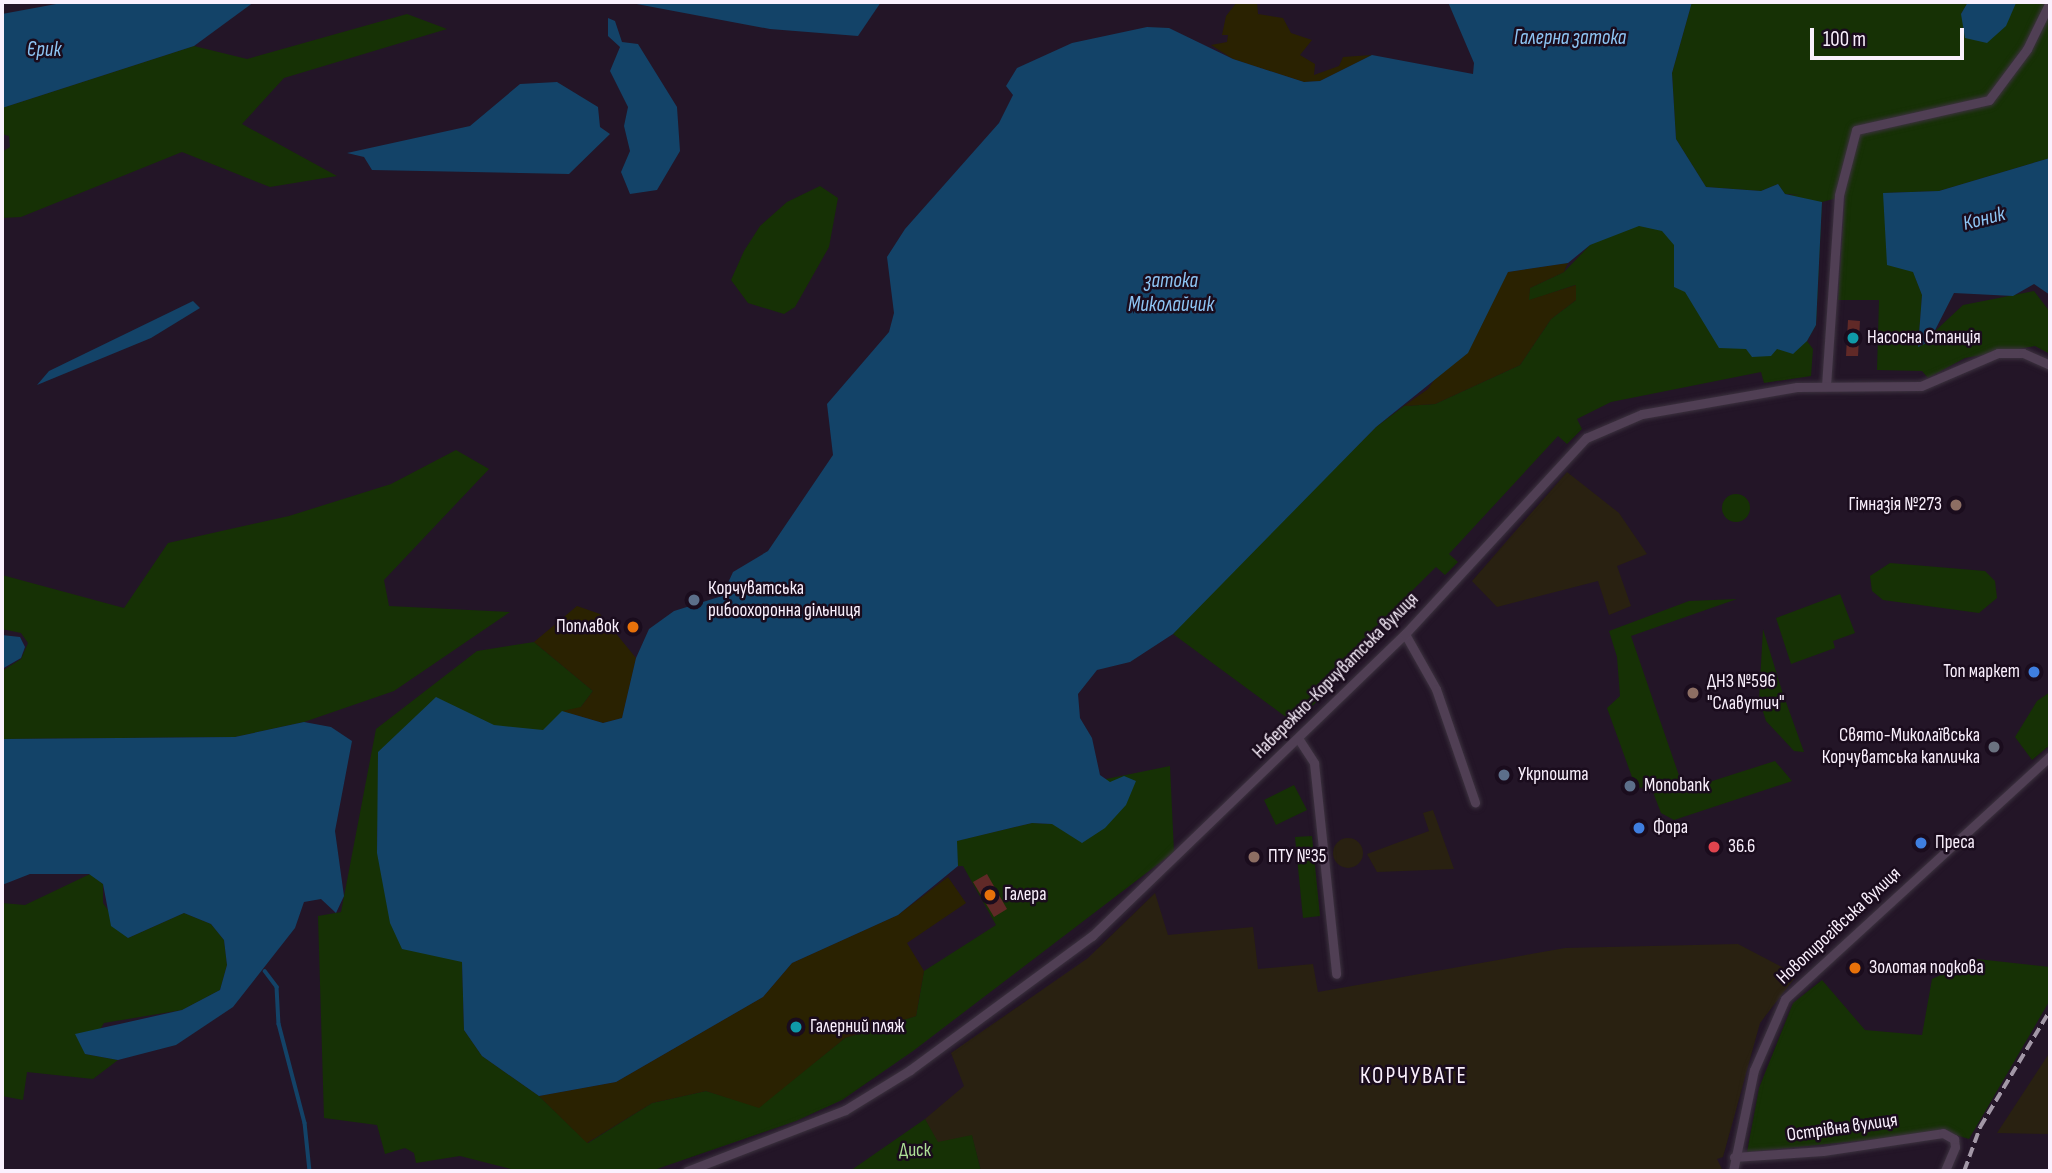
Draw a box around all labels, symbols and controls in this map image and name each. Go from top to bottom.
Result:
scale bar [1814,14,1968,58]
water label: Галерна затока [1514,25,1626,51]
text: 100 m [1823,27,1866,52]
water label: Єрик [27,37,61,63]
water label: Коник [1960,202,2008,236]
water label: затока Миколайчик [1128,268,1214,318]
place label: Насосна Станція [1867,327,1981,349]
marker: Насосна Станція [1845,330,1861,346]
place label: Гімназія №273 [1849,494,1942,516]
marker: Гімназія №273 [1948,497,1964,513]
place label: Корчуватська рибоохоронна дільниця [708,578,861,622]
street label: Набережно-Корчуватська вулиця [1248,588,1424,764]
marker: Корчуватська рибоохоронна дільниця [686,592,702,608]
place label: Поплавок [556,616,619,638]
marker: Поплавок [625,619,641,635]
place label: Топ маркет [1943,661,2020,683]
marker: Топ маркет [2026,664,2042,680]
place label: ДНЗ №596 "Славутич" [1707,671,1785,715]
marker: ДНЗ №596 "Славутич" [1685,685,1701,701]
place label: Свято-Миколаївська Корчуватська капличка [1822,725,1980,769]
marker: Свято-Миколаївська Корчуватська капличка [1986,739,2002,755]
place label: Укрпошта [1518,764,1589,786]
marker: Укрпошта [1496,767,1512,783]
place label: Monobank [1644,775,1710,797]
marker: Monobank [1622,778,1638,794]
place label: Фора [1653,817,1688,839]
marker: Фора [1631,820,1647,836]
place label: Преса [1935,832,1975,854]
marker: Преса [1913,835,1929,851]
place label: 36.6 [1728,836,1755,858]
marker: 36.6 [1706,839,1722,855]
place label: ПТУ №35 [1268,846,1326,868]
marker: ПТУ №35 [1246,849,1262,865]
street label: Новопирогівська вулиця [1772,863,1906,989]
place label: Галера [1004,884,1046,906]
marker: Галера [982,887,998,903]
place label: Золотая подкова [1869,957,1984,979]
marker: Золотая подкова [1847,960,1863,976]
place label: Галерний пляж [810,1016,905,1038]
marker: Галерний пляж [788,1019,804,1035]
district label: КОРЧУВАТЕ [1361,1062,1467,1090]
street label: Острівна вулиця [1785,1109,1899,1147]
park label: Диск [899,1140,931,1162]

